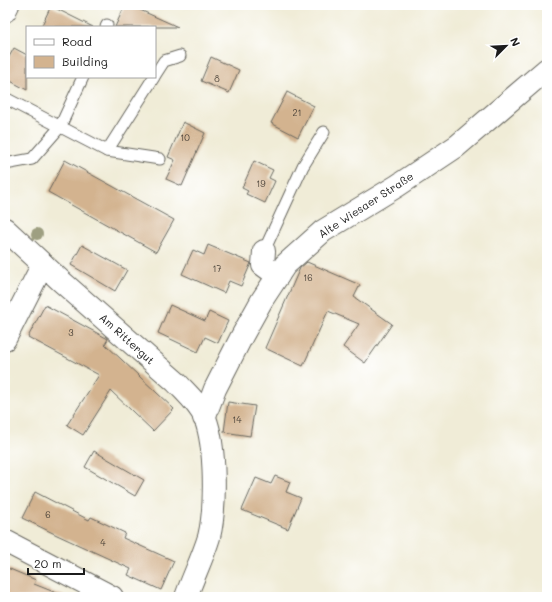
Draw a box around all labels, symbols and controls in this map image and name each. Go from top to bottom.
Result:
legend [26,26,156,78]
north arrow [486,26,526,66]
text: Road [62,33,92,49]
text: N [507,35,524,49]
text: Building [62,53,108,69]
house number: 8 [214,73,220,84]
house number: 21 [292,107,302,118]
house number: 10 [180,132,190,143]
street label: Alte Wiesaer Straße [315,168,416,241]
house number: 19 [256,178,266,189]
house number: 17 [212,263,222,274]
house number: 16 [303,272,313,283]
street label: Am Rittergut [96,310,158,368]
house number: 3 [68,327,74,338]
house number: 14 [232,414,242,425]
house number: 6 [45,509,51,520]
house number: 4 [100,537,106,548]
scale bar [28,550,84,576]
text: 20 m [34,555,62,571]

